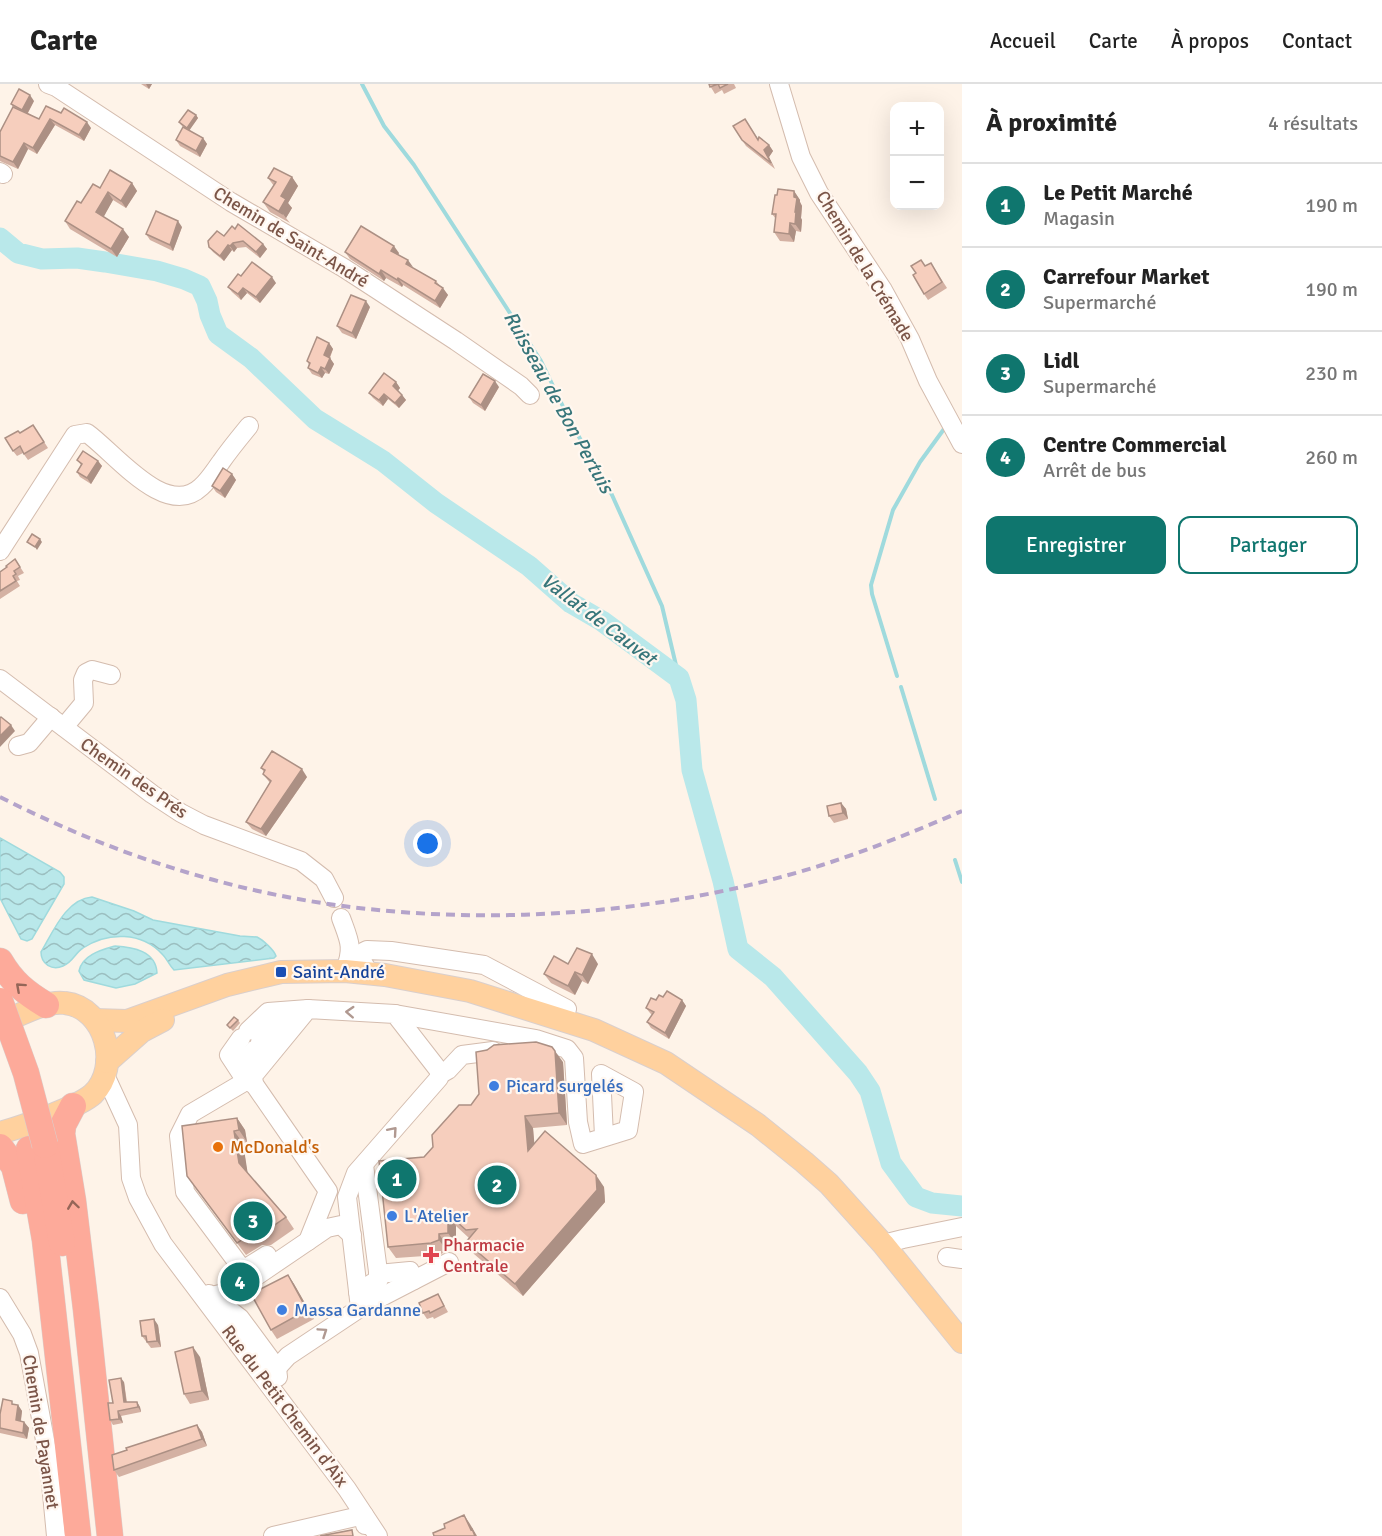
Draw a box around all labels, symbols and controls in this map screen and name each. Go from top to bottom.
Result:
text: Carte [30,24,98,58]
text: Accueil [990,28,1056,54]
text: Carte [1089,28,1138,54]
text: À propos [1171,28,1249,54]
text: Contact [1282,28,1352,54]
map controls [890,102,944,210]
button: + [890,102,944,156]
text: À proximité [986,107,1117,139]
text: 4 résultats [1268,111,1358,136]
button: − [890,156,944,210]
text: Le Petit Marché [1043,179,1193,206]
street label: Chemin de Saint-André [209,182,373,292]
street label: Chemin de la Crémade [811,187,919,345]
text: 1 [1000,193,1011,218]
text: 190 m [1305,193,1358,218]
text: Magasin [1043,206,1115,231]
text: Carrefour Market [1043,263,1209,290]
text: 2 [1000,277,1011,302]
text: 190 m [1305,277,1358,302]
text: Supermarché [1043,290,1156,315]
water label: Ruisseau de Bon Pertuis [498,307,620,500]
text: Lidl [1043,347,1079,374]
text: 3 [1000,361,1011,386]
text: 230 m [1305,361,1358,386]
text: Supermarché [1043,374,1156,399]
text: Centre Commercial [1043,431,1227,458]
text: 4 [1000,445,1011,470]
text: 260 m [1305,445,1358,470]
text: Arrêt de bus [1043,458,1146,483]
button: Enregistrer [986,516,1166,574]
button: Partager [1178,516,1358,574]
water label: Vallat de Cauvet [536,568,663,672]
street label: Chemin des Prés [76,733,192,823]
your location [413,829,442,858]
place label: Saint-André [293,961,385,983]
marker: Saint-André [274,965,288,979]
one-way arrow [16,983,26,994]
one-way arrow [345,1005,354,1018]
place label: Picard surgelés [506,1075,623,1097]
marker: Picard surgelés [487,1079,501,1093]
one-way arrow [385,1127,396,1138]
place label: McDonald's [230,1136,319,1158]
marker: McDonald's [211,1140,225,1154]
pin: 1 [378,1156,416,1202]
pin: 2 [478,1162,516,1208]
pin: 3 [234,1198,272,1244]
one-way arrow [68,1200,80,1209]
place label: L'Atelier [404,1205,469,1227]
marker: L'Atelier [385,1209,399,1223]
place label: Pharmacie Centrale [443,1234,525,1277]
marker: Pharmacie Centrale [424,1248,438,1262]
pin: 4 [220,1260,260,1304]
place label: Massa Gardanne [294,1299,421,1321]
marker: Massa Gardanne [275,1303,289,1317]
street label: Rue du Petit Chemin d'Aix [217,1321,353,1492]
one-way arrow [316,1329,327,1340]
street label: Chemin de Payannet [18,1353,64,1511]

